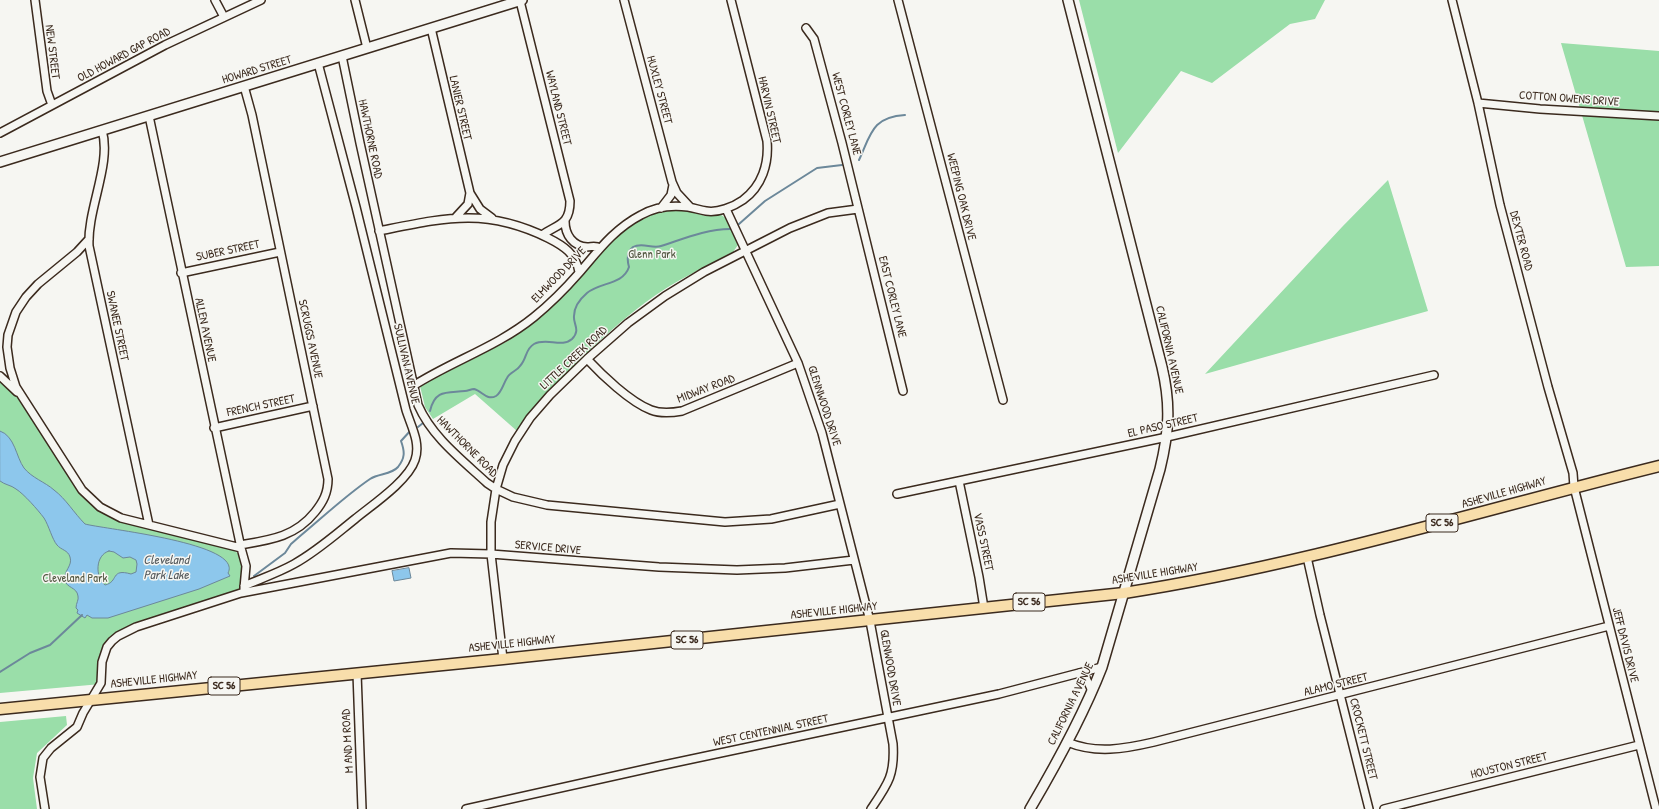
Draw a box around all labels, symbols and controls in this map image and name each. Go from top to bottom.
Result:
street label: NEW STREET [42,24,62,80]
street label: OLD HOWARD GAP ROAD [75,24,173,86]
street label: HOWARD STREET [220,53,294,87]
street label: HUXLEY STREET [643,54,675,126]
street label: WAYLAND STREET [542,69,574,147]
street label: WEST CORLEY LANE [828,71,864,157]
street label: LANIER STREET [446,74,474,142]
street label: HARVIN STREET [754,75,784,145]
street label: COTTON OWENS DRIVE [1518,88,1620,110]
street label: HAWTHORNE ROAD [355,98,385,180]
street label: WEEPING OAK DRIVE [943,152,979,242]
street label: DEXTER ROAD [1506,210,1536,272]
street label: SUBER STREET [195,237,261,265]
street label: ELMWOOD DRIVE [529,244,589,306]
park label: Glenn Park [628,248,676,262]
street label: EAST CORLEY LANE [875,255,909,339]
street label: SWANEE STREET [103,290,131,362]
street label: ALLEN AVENUE [191,297,219,363]
street label: SCRUGGS AVENUE [295,298,325,380]
street label: CALIFORNIA AVENUE [1152,304,1186,396]
street label: SULLIVAN AVENUE [390,323,422,405]
street label: LITTLE CREEK ROAD [537,323,611,393]
street label: GLENNWOOD DRIVE [804,364,844,448]
street label: MIDWAY ROAD [675,371,737,407]
street label: FRENCH STREET [226,392,296,420]
street label: EL PASO STREET [1126,411,1200,441]
street label: HAWTHORNE ROAD [434,414,500,480]
street label: ASHEVILLE HIGHWAY [1460,474,1548,512]
street label: VASS STREET [970,512,996,572]
road number: SC 56 [1426,514,1458,532]
street label: SERVICE DRIVE [514,538,582,558]
water label: Cleveland Park Lake [143,553,189,584]
street label: ASHEVILLE HIGHWAY [1111,560,1199,588]
park label: Cleveland Park [43,572,107,586]
road number: SC 56 [1013,593,1045,611]
street label: ASHEVILLE HIGHWAY [790,599,878,623]
street label: JEFF DAVIS DRIVE [1609,606,1641,684]
street label: GLENWOOD DRIVE [876,629,904,707]
road number: SC 56 [671,631,703,649]
street label: ASHEVILLE HIGHWAY [468,632,556,656]
street label: CALIFORNIA AVENUE [1045,660,1097,748]
street label: ASHEVILLE HIGHWAY [110,668,198,692]
street label: ALAMO STREET [1302,670,1370,700]
road number: SC 56 [208,677,240,695]
street label: CROCKETT STREET [1346,697,1380,781]
street label: M AND M ROAD [339,709,357,773]
street label: WEST CENTENNIAL STREET [712,712,830,750]
street label: HOUSTON STREET [1469,750,1549,782]

